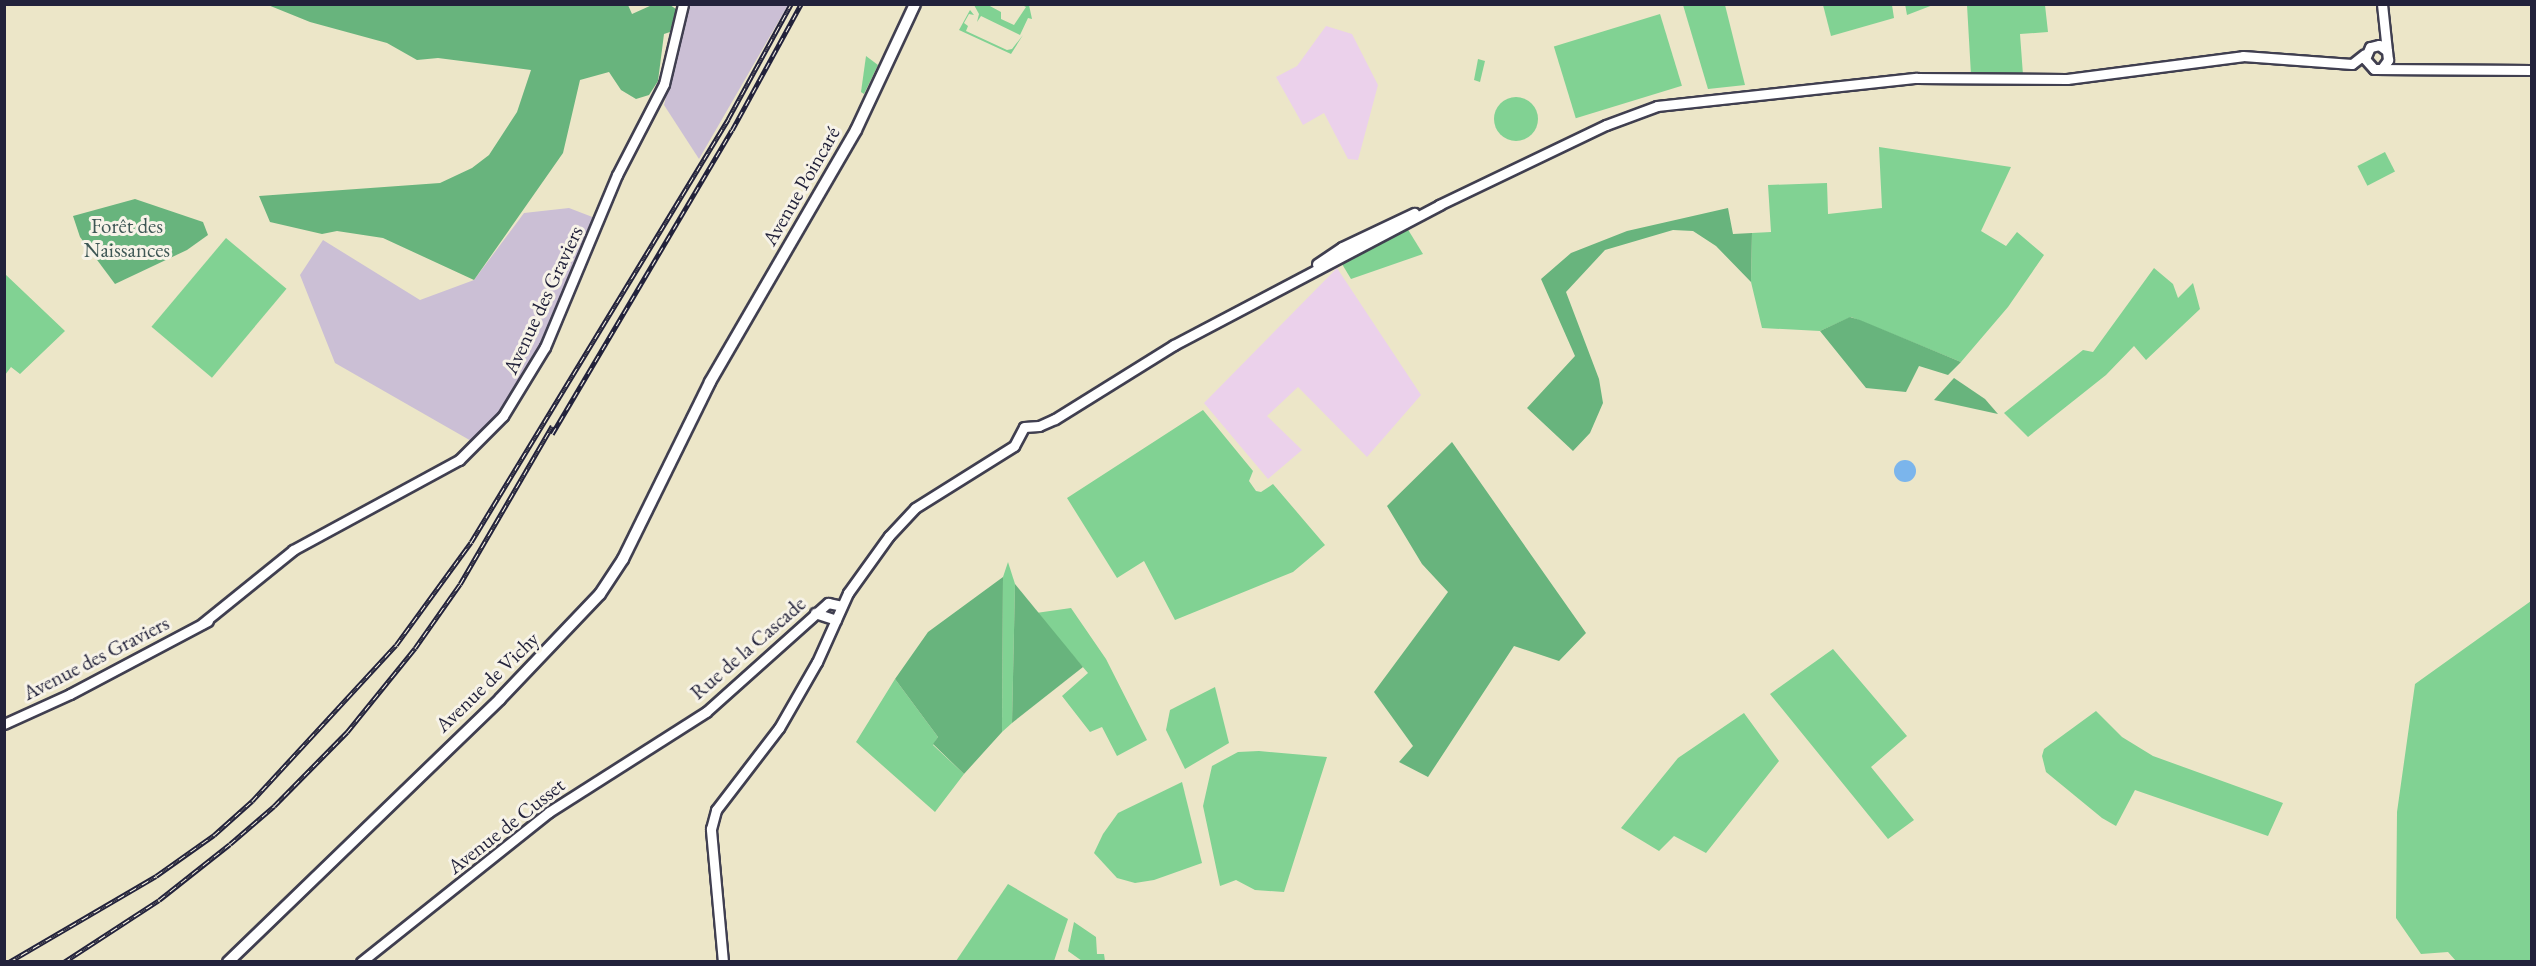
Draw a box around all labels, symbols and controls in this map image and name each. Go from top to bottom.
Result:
street label: Avenue Poincaré [757,122,845,250]
park label: Forêt des Naissances [84,213,170,263]
street label: Avenue des Graviers [498,222,588,378]
street label: Rue de la Cascade [685,591,811,705]
street label: Avenue des Graviers [19,610,173,706]
street label: Avenue de Vichy [430,626,544,738]
street label: Avenue de Cusset [442,772,570,880]

